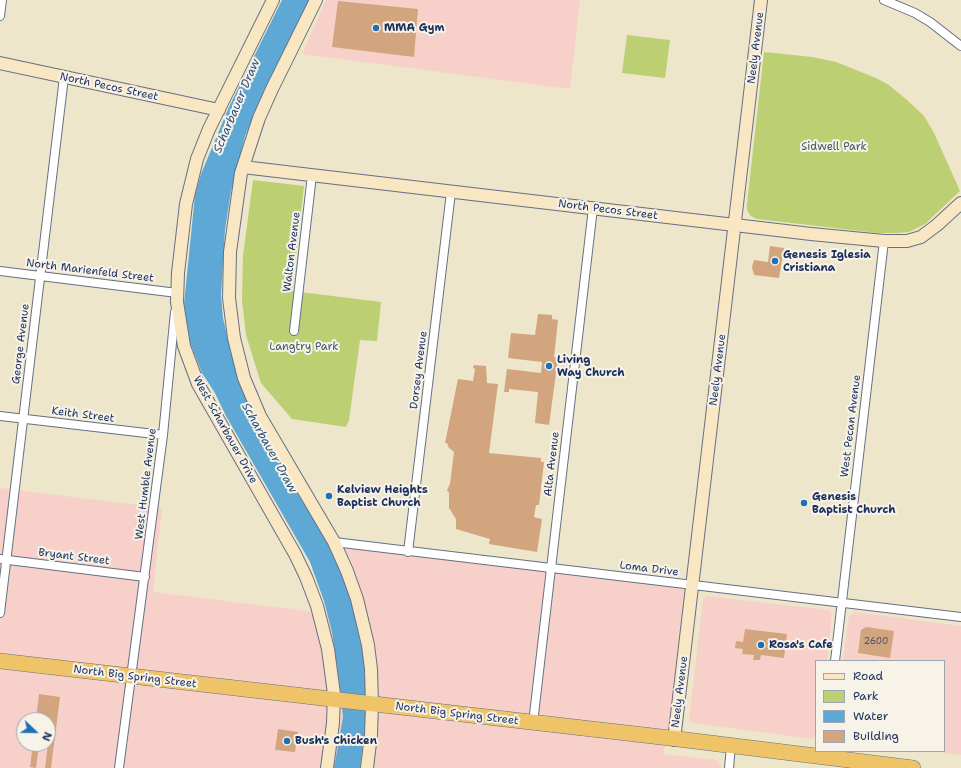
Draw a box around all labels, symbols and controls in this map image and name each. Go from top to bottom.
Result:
street label: Neely Avenue [745,11,767,85]
place label: MMA Gym [384,21,444,35]
marker: MMA Gym [371,23,381,33]
water label: Scharbauer Draw [211,57,263,155]
street label: North Pecos Street [59,70,159,104]
park label: Sidwell Park [801,140,867,154]
street label: North Pecos Street [557,197,659,223]
street label: Walton Avenue [281,211,303,293]
place label: Genesis Iglesia Cristiana [783,248,871,274]
marker: Genesis Iglesia Cristiana [770,256,780,266]
street label: North Marienfeld Street [25,257,155,285]
street label: George Avenue [10,303,32,385]
street label: Dorsey Avenue [408,330,430,410]
street label: Neely Avenue [707,333,729,407]
park label: Langtry Park [269,340,339,354]
place label: Living Way Church [557,353,625,379]
marker: Living Way Church [544,361,554,371]
street label: West Scharbauer Drive [190,374,260,486]
street label: West Pecan Avenue [838,374,864,478]
water label: Scharbauer Draw [238,400,300,496]
street label: Keith Street [51,405,115,425]
street label: West Humble Avenue [133,427,159,541]
street label: Alta Avenue [541,431,563,497]
place label: Kelview Heights Baptist Church [337,483,428,509]
place label: Genesis Baptist Church [812,490,896,516]
marker: Kelview Heights Baptist Church [324,491,334,501]
marker: Genesis Baptist Church [799,498,809,508]
street label: Bryant Street [37,546,111,568]
street label: Loma Drive [619,559,679,579]
house number: 2600 [864,637,888,647]
place label: Rosa's Cafe [769,638,833,652]
marker: Rosa's Cafe [756,640,766,650]
street label: Neely Avenue [669,655,691,729]
legend [815,660,945,752]
street label: North Big Spring Street [73,663,197,691]
text: Road [853,668,883,684]
text: Park [853,688,879,704]
street label: North Big Spring Street [395,700,519,728]
text: Water [853,708,888,724]
north arrow [16,712,56,752]
text: Building [853,728,899,744]
text: N [38,729,55,743]
place label: Bush's Chicken [295,734,377,748]
marker: Bush's Chicken [282,736,292,746]

